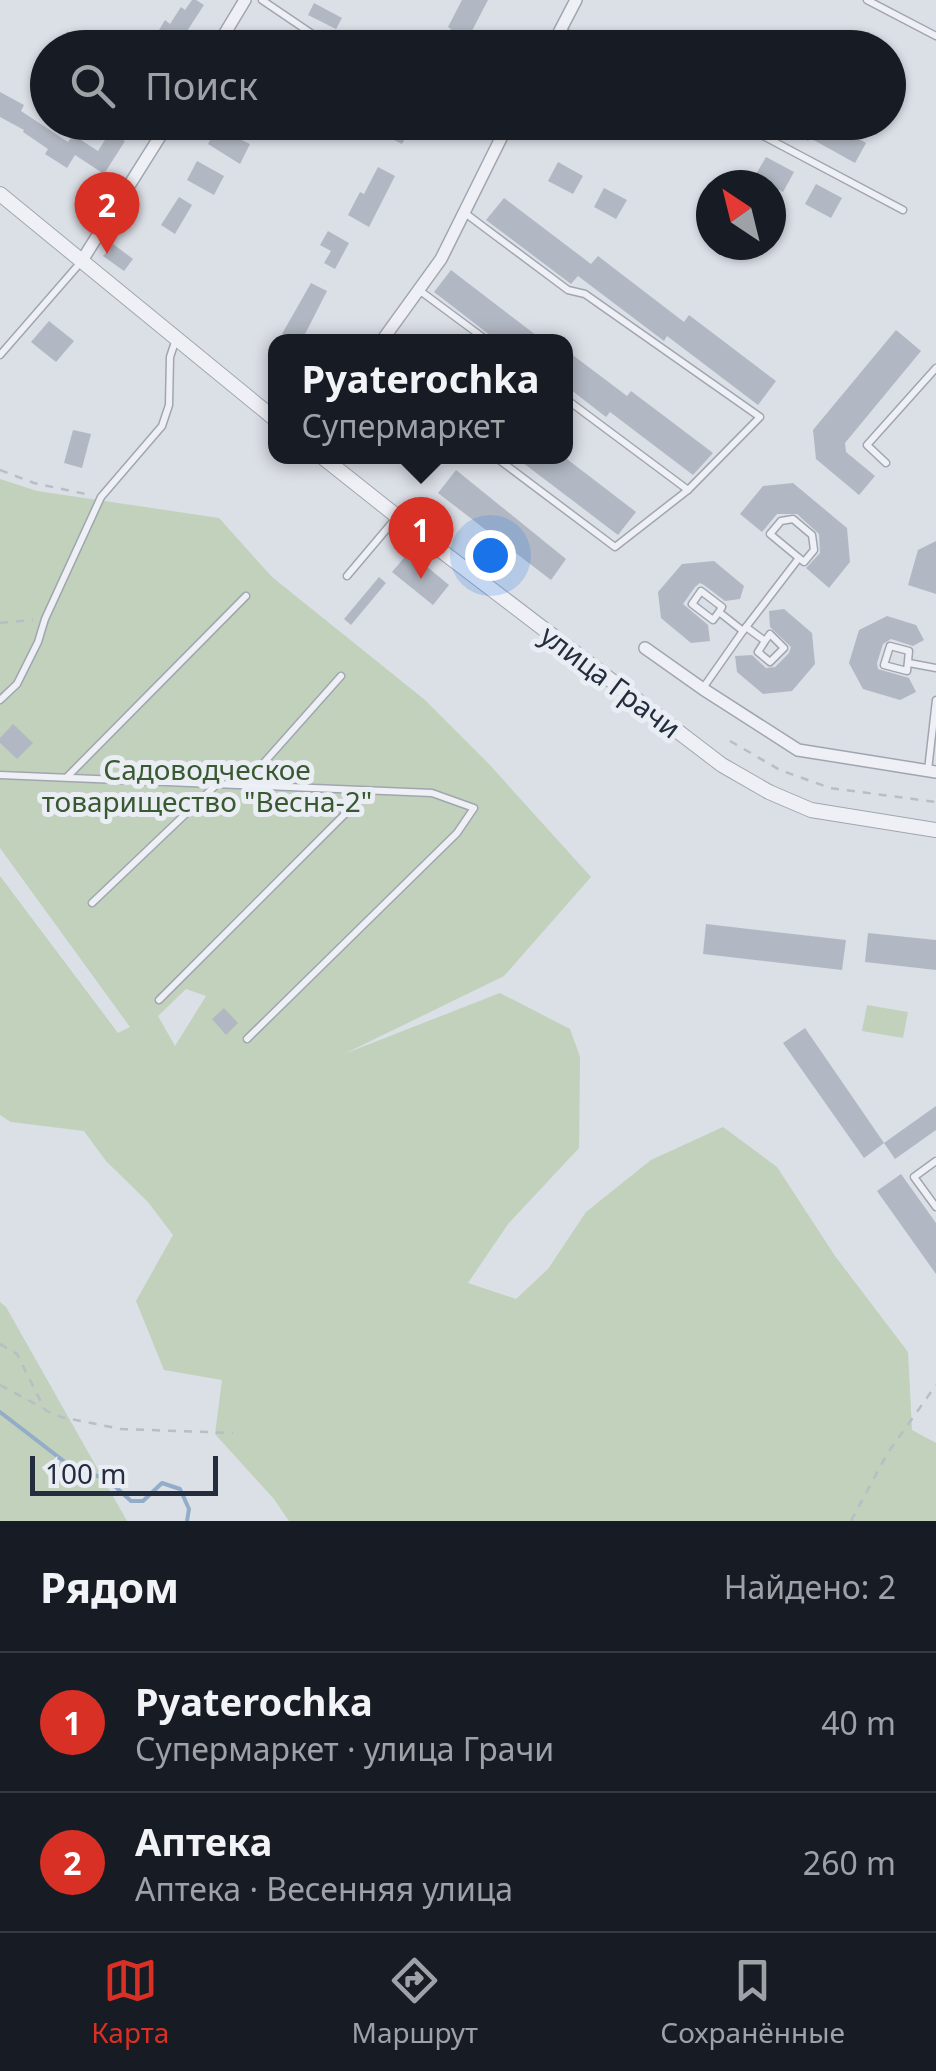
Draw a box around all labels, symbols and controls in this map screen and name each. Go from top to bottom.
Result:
search box [30,30,906,140]
icon: search [65,58,120,113]
text: Поиск [145,59,258,111]
north arrow [696,170,786,260]
pin: 2 [74,172,140,254]
popup [268,334,573,464]
text: Pyaterochka [302,352,539,404]
text: Супермаркет [302,404,505,447]
pin: 1 [388,496,454,579]
your location [465,530,516,581]
street label: улица Грачи [533,616,689,746]
park label: Садоводческое товарищество "Весна-2" [42,750,372,820]
scale bar [30,1451,218,1496]
text: 100 m [45,1454,127,1492]
text: Рядом [40,1558,179,1615]
text: Найдено: 2 [724,1565,896,1608]
text: Pyaterochka [135,1675,373,1727]
text: 1 [63,1701,82,1744]
text: 40 m [821,1701,896,1744]
text: Супермаркет · улица Грачи [135,1727,554,1770]
text: Аптека [135,1815,272,1867]
text: 2 [63,1841,82,1884]
text: 260 m [803,1841,896,1884]
text: Аптека · Весенняя улица [135,1867,513,1910]
tab: Карта [91,1953,169,2051]
tab: Маршрут [352,1953,478,2051]
tab: Сохранённые [660,1953,845,2051]

